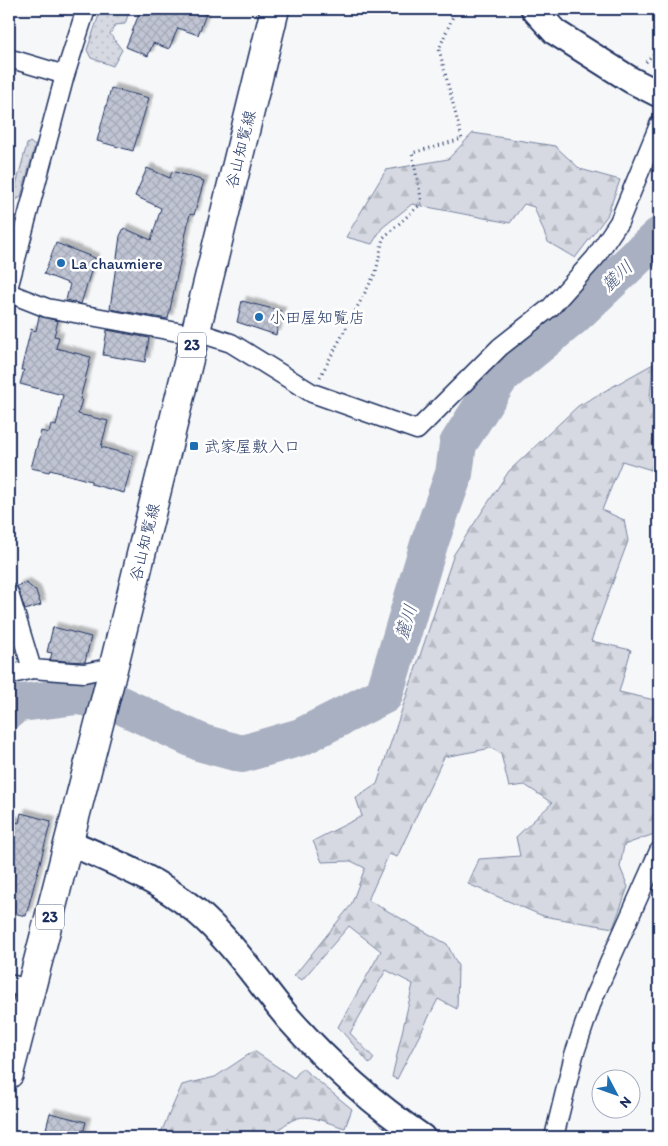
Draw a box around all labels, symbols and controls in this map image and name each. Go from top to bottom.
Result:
street label: 谷山知覧線 [222,108,259,190]
place label: La chaumiere [71,254,163,273]
water label: 麓川 [596,256,638,296]
marker: La chaumiere [55,257,67,269]
place label: 小田屋知覧店 [269,308,365,327]
marker: 小田屋知覧店 [253,311,265,323]
road number: 23 [178,332,206,358]
place label: 武家屋敷入口 [204,437,300,456]
marker: 武家屋敷入口 [188,440,200,452]
street label: 谷山知覧線 [126,501,163,583]
water label: 麓川 [390,602,422,642]
road number: 23 [36,904,64,930]
north arrow [590,1068,640,1118]
text: N [616,1093,635,1111]

